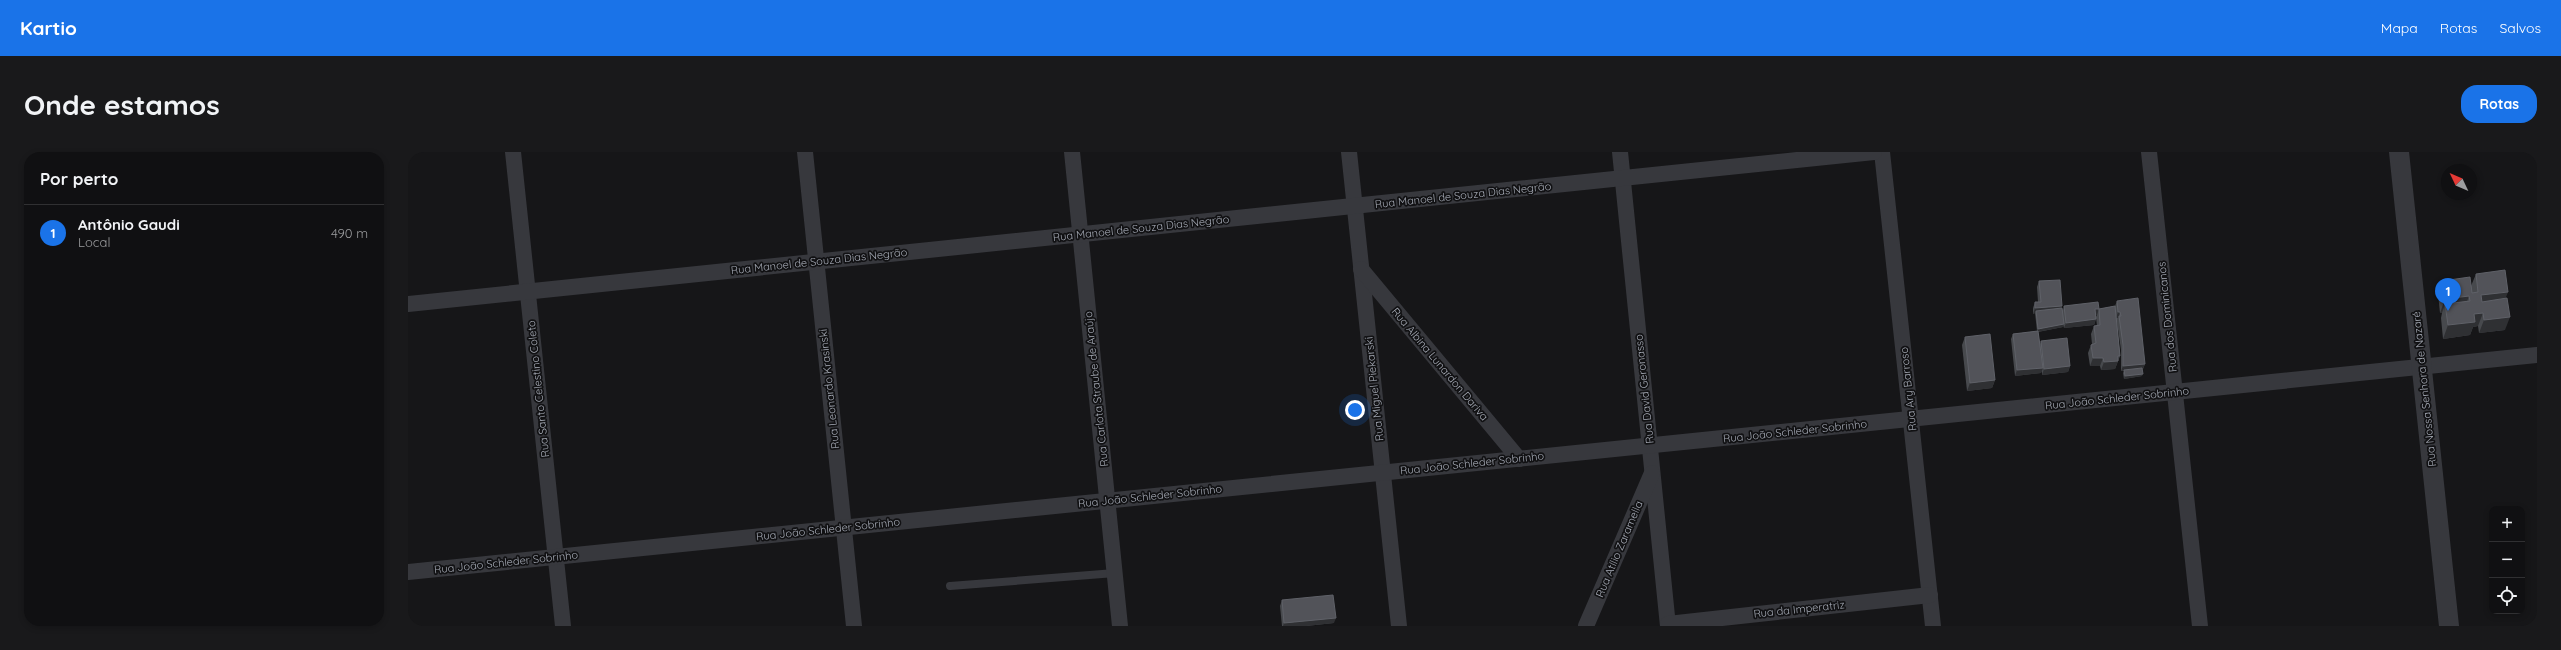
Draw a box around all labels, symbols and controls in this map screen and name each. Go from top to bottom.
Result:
text: Kartio [20,16,77,40]
text: Mapa [2381,19,2418,37]
text: Rotas [2440,19,2477,37]
text: Salvos [2499,19,2541,37]
button: Rotas [2461,85,2537,123]
text: Onde estamos [24,87,220,122]
north arrow [2441,164,2477,200]
text: Por perto [40,168,118,189]
street label: Rua Manoel de Souza Dias Negrão [1374,179,1552,211]
street label: Rua Manoel de Souza Dias Negrão [1052,212,1230,244]
text: Antônio Gaudi [78,215,180,234]
text: 1 [50,225,56,241]
text: 490 m [331,225,368,241]
text: Local [78,234,110,250]
street label: Rua Manoel de Souza Dias Negrão [730,245,908,277]
street label: Rua dos Dominicanos [2154,261,2180,373]
pin: 1 [2435,278,2461,311]
street label: Rua Albina Lunardon Dariva [1389,305,1491,423]
street label: Rua Carlota Straube de Araújo [1081,310,1111,467]
street label: Rua Nossa Senhora de Nazaré [2409,311,2439,467]
street label: Rua Santo Celestino Coleto [524,319,552,458]
street label: Rua Leonardo Krasinski [816,328,842,450]
street label: Rua David Geronasso [1631,333,1657,444]
street label: Rua Miguel Piekarski [1362,336,1386,442]
street label: Rua Ary Barroso [1897,346,1919,432]
street label: Rua João Schleder Sobrinho [2044,383,2190,413]
your location [1345,400,1365,420]
street label: Rua João Schleder Sobrinho [1722,416,1868,446]
street label: Rua João Schleder Sobrinho [1399,448,1545,478]
street label: Rua João Schleder Sobrinho [1077,481,1223,511]
street label: Rua Atílio Zaramella [1592,499,1646,599]
map controls [2489,506,2525,614]
button: + [2489,506,2525,542]
street label: Rua João Schleder Sobrinho [755,514,901,544]
button: − [2489,542,2525,578]
street label: Rua João Schleder Sobrinho [433,547,579,577]
button: locate [2489,578,2525,614]
street label: Rua da Imperatriz [1753,597,1845,621]

